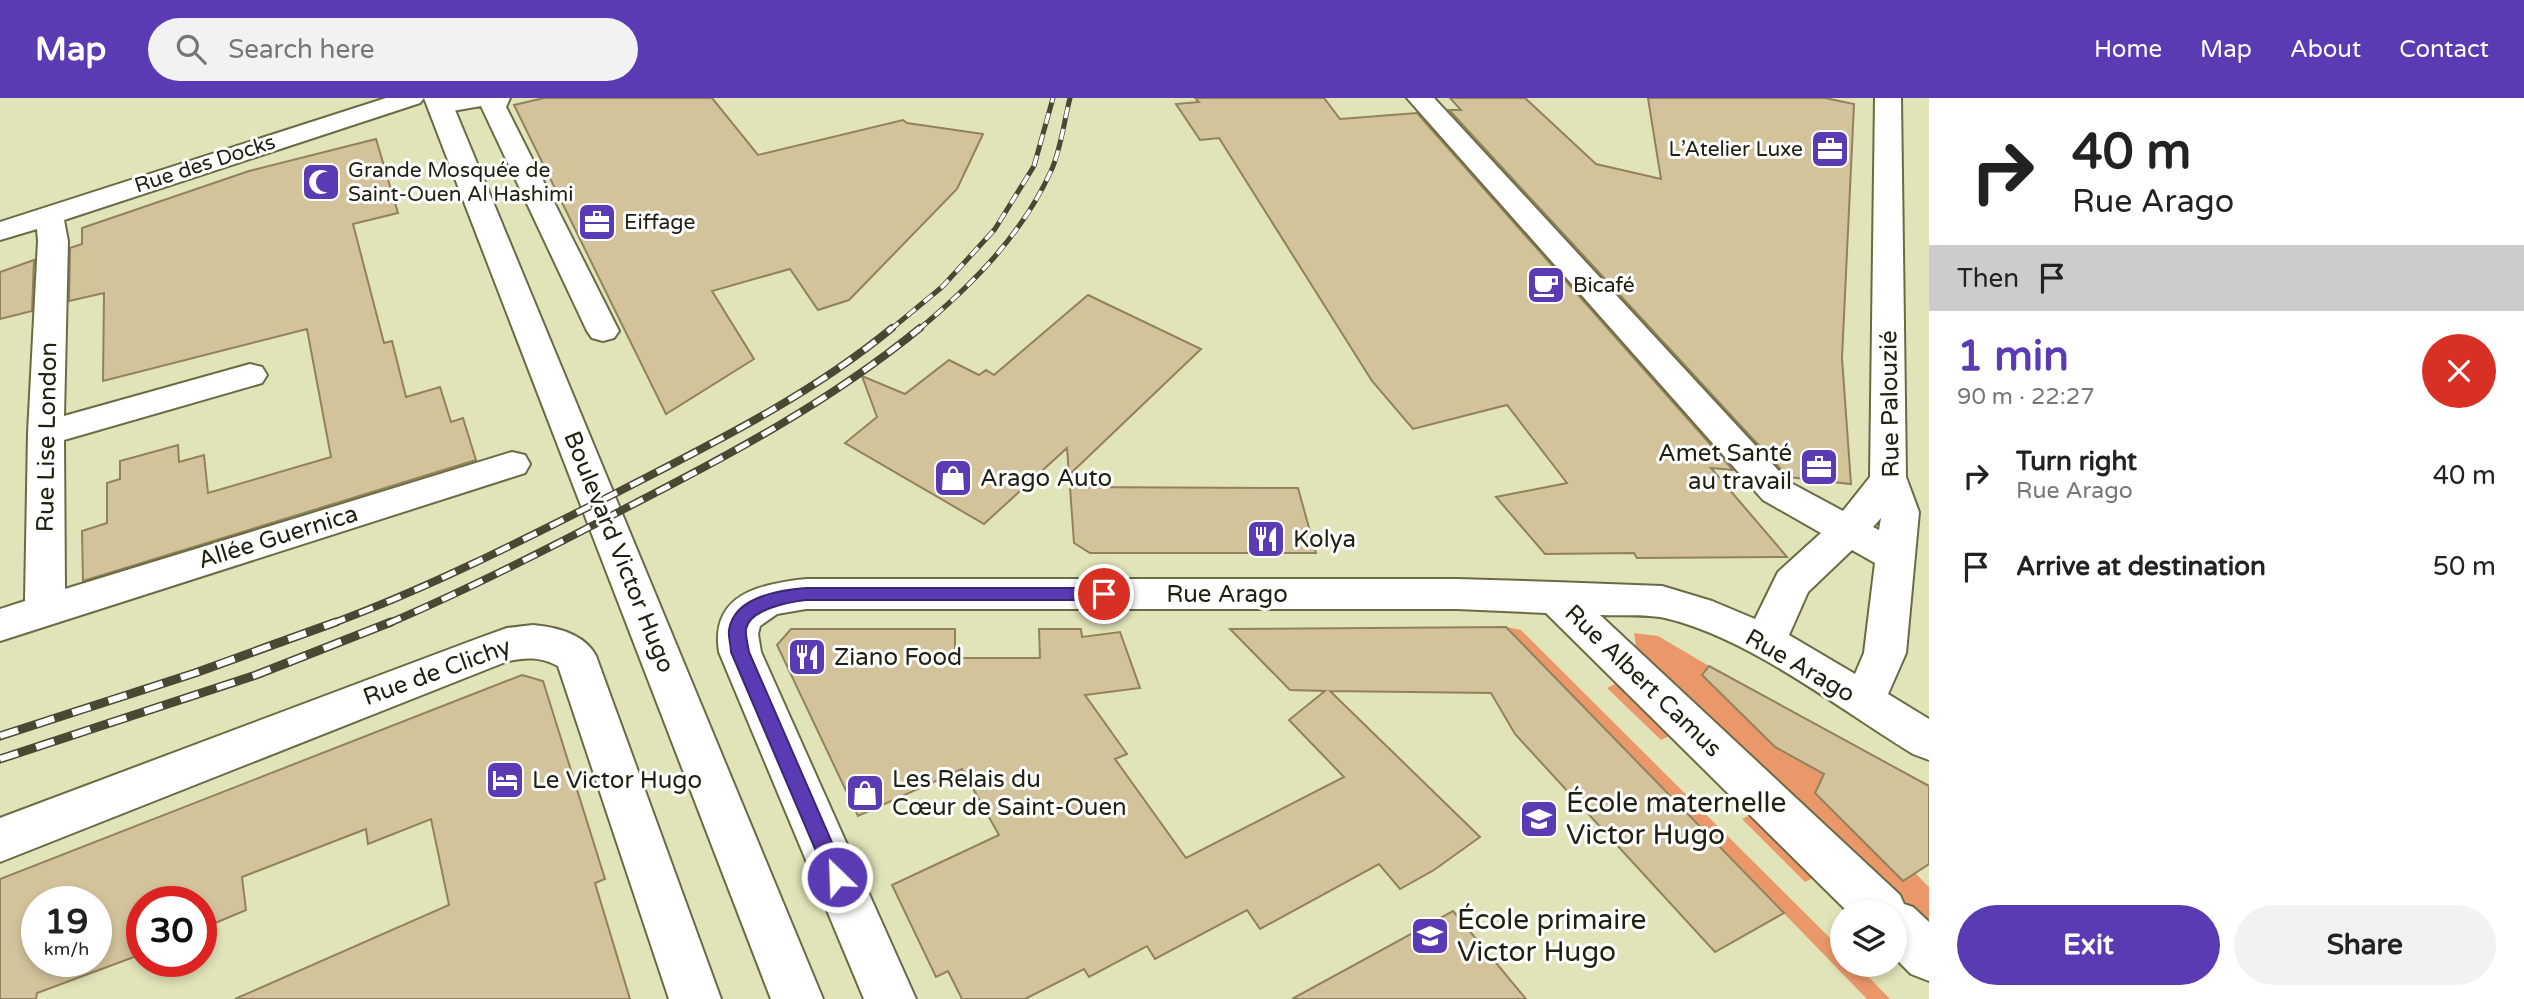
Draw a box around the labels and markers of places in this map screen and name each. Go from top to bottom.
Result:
office icon: L’Atelier Luxe [1809,128,1851,170]
place label: L’Atelier Luxe [1669,137,1803,162]
place label: Grande Mosquée de Saint-Ouen Al Hashimi [348,158,573,207]
mosque icon: Grande Mosquée de Saint-Ouen Al Hashimi [300,161,342,203]
office icon: Eiffage [576,201,618,243]
place label: Eiffage [624,210,696,235]
cafe icon: Bicafé [1525,264,1567,306]
place label: Bicafé [1573,273,1635,298]
place label: Amet Santé au travail [1658,439,1792,496]
office icon: Amet Santé au travail [1798,446,1840,488]
shop icon: Arago Auto [932,457,974,499]
place label: Arago Auto [980,464,1112,493]
restaurant icon: Kolya [1245,518,1287,560]
place label: Kolya [1293,525,1356,554]
pin [1074,564,1134,624]
restaurant icon: Ziano Food [786,636,828,678]
place label: Ziano Food [834,643,962,672]
hotel icon: Le Victor Hugo [484,759,526,801]
place label: Les Relais du Cœur de Saint-Ouen [892,765,1127,822]
place label: Le Victor Hugo [532,766,702,795]
shop icon: Les Relais du Cœur de Saint-Ouen [844,772,886,814]
place label: École maternelle Victor Hugo [1566,786,1786,852]
school or university icon: École maternelle Victor Hugo [1518,798,1560,840]
place label: École primaire Victor Hugo [1457,903,1646,969]
school or university icon: École primaire Victor Hugo [1409,915,1451,957]

